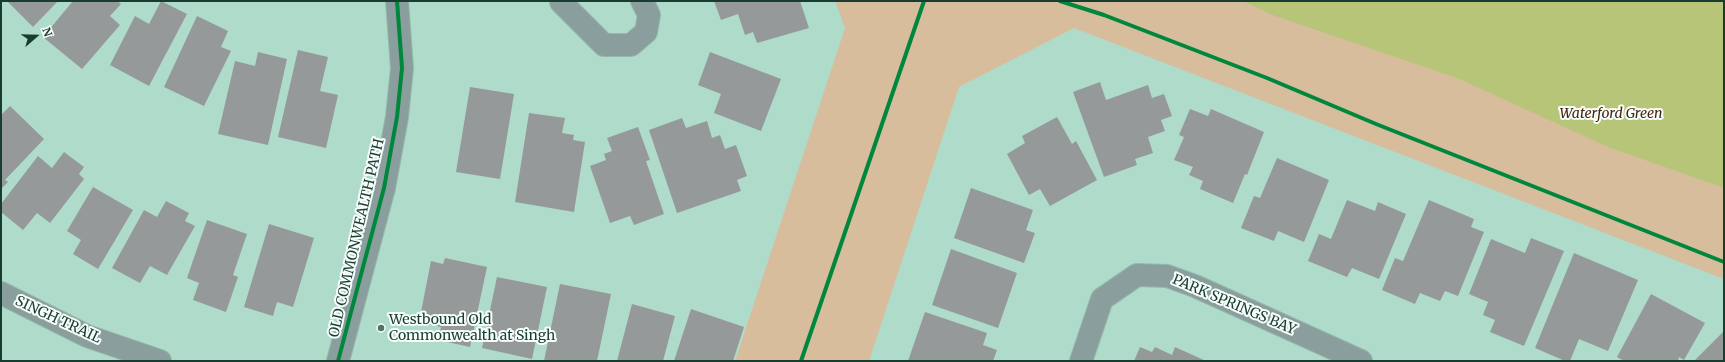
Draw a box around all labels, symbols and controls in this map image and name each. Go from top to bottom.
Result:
north arrow [16,16,56,56]
text: N [39,25,55,38]
park label: Waterford Green [1559,106,1663,122]
street label: OLD COMMONWEALTH PATH [326,137,388,339]
street label: PARK SPRINGS BAY [1170,271,1298,339]
street label: SINGH TRAIL [12,293,104,347]
place label: Westbound Old Commonwealth at Singh [389,312,555,344]
marker: Westbound Old Commonwealth at Singh [376,323,386,333]

